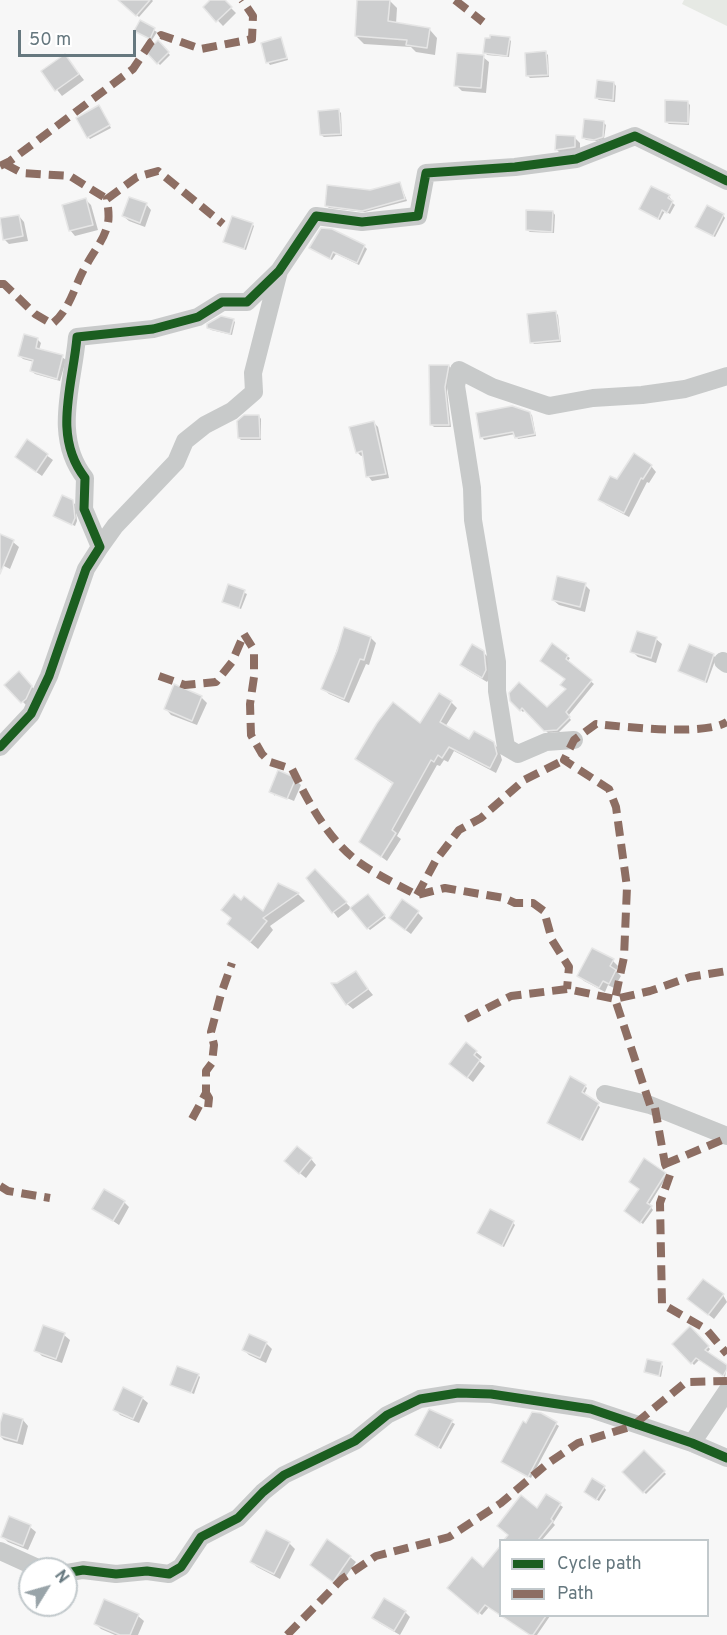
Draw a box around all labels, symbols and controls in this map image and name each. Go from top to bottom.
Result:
scale bar [21,18,140,56]
text: 50 m [29,29,71,52]
legend [499,1539,709,1617]
text: Cycle path [557,1553,642,1576]
north arrow [18,1557,78,1617]
text: N [49,1567,72,1588]
text: Path [557,1583,594,1606]

